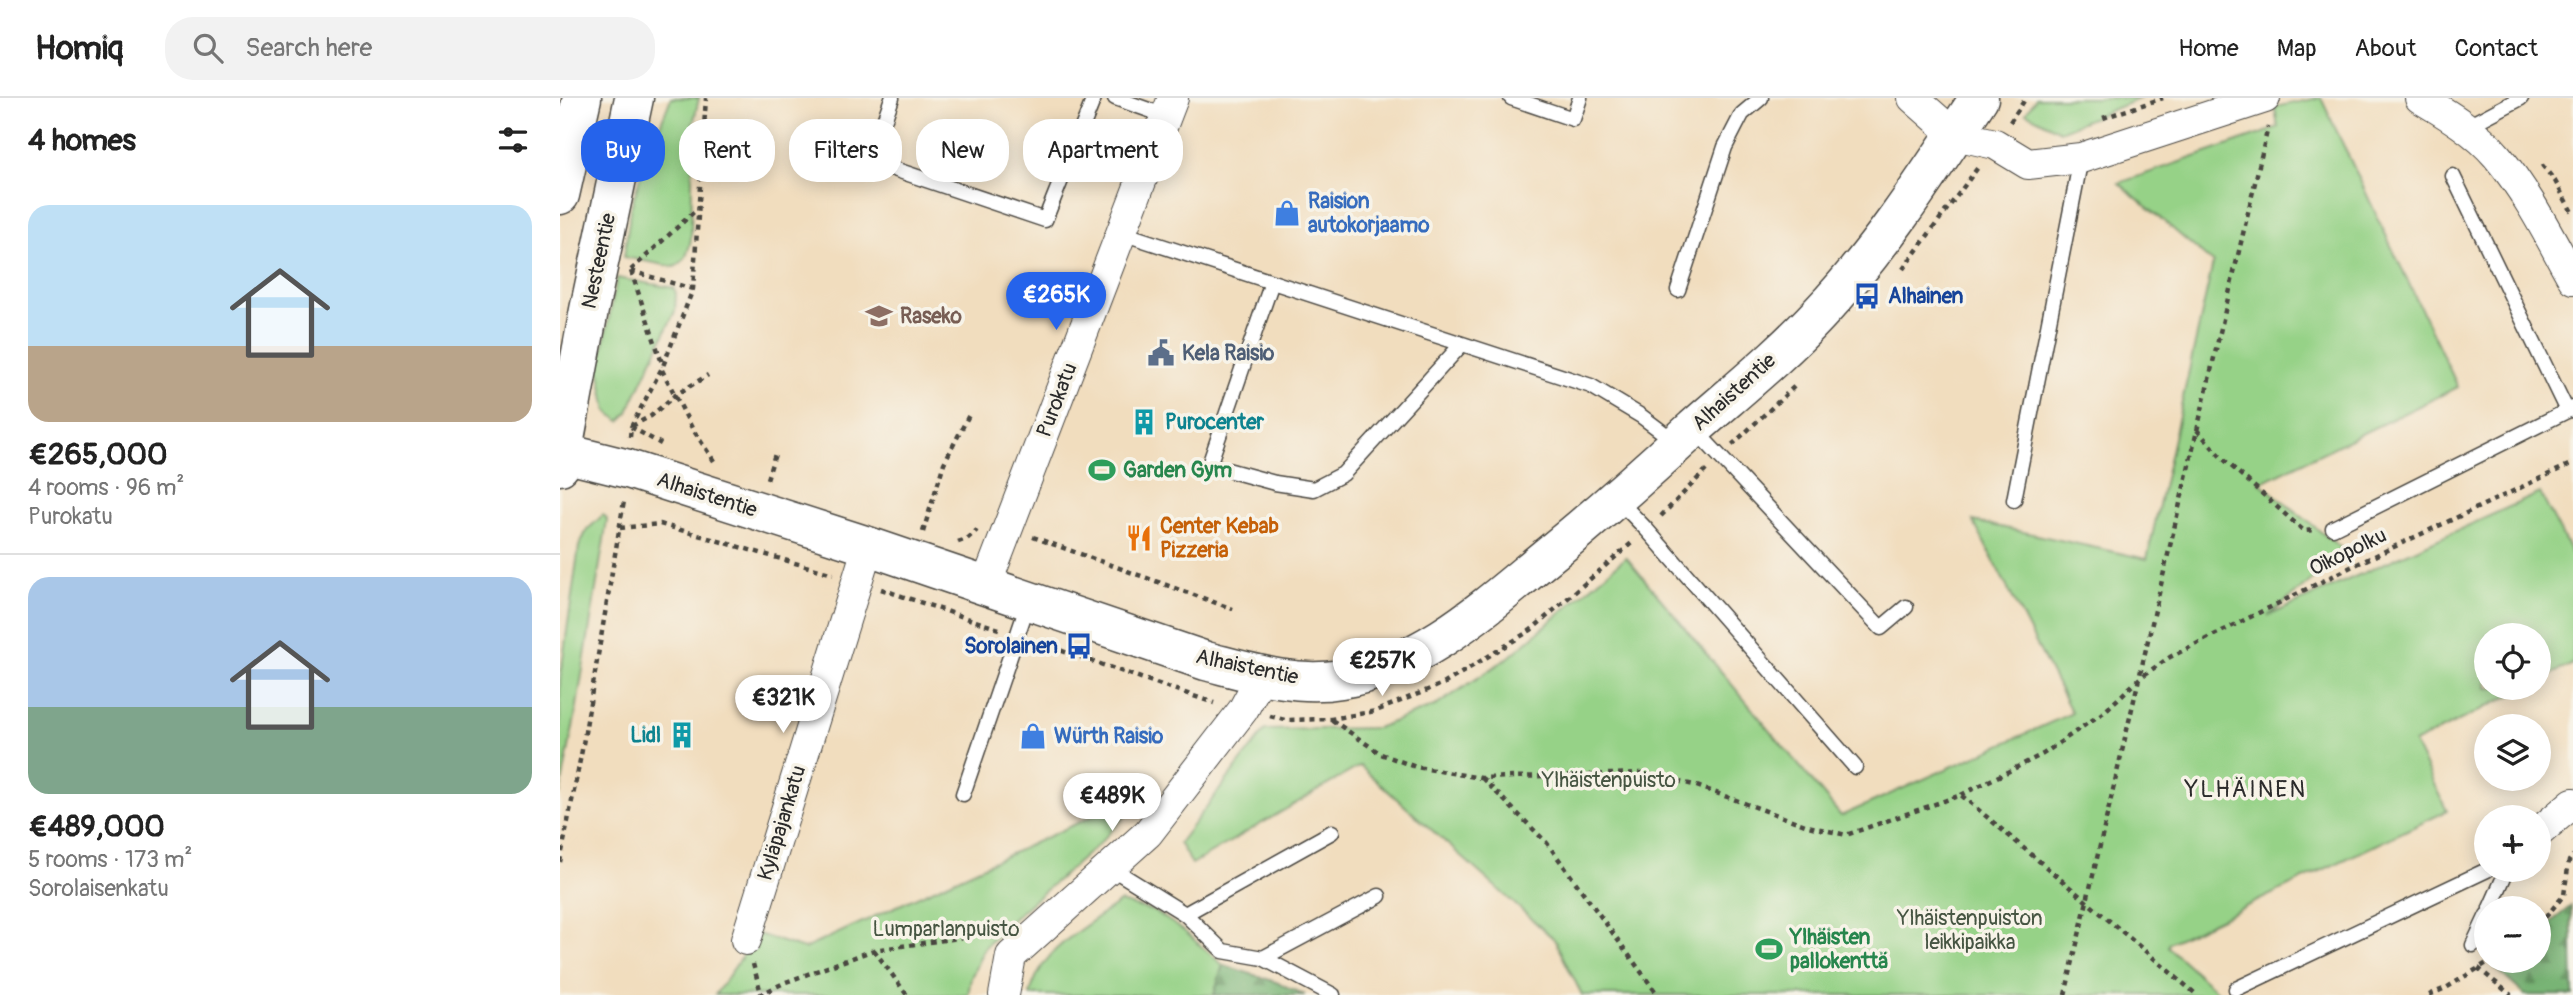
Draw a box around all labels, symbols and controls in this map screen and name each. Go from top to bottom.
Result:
search box [165,17,655,80]
text: Homiq [35,28,123,69]
icon: search [189,29,227,67]
text: Search here [245,32,372,64]
text: Home [2178,34,2239,63]
text: Map [2277,34,2317,63]
text: About [2355,34,2417,63]
text: Contact [2455,34,2538,63]
chip: Buy [581,119,665,182]
chip: Rent [679,119,775,182]
chip: Filters [789,119,902,182]
chip: New [916,119,1009,182]
chip: Apartment [1023,119,1183,182]
icon: filters [494,121,532,159]
text: 4 homes [28,122,136,159]
place label: Raision autokorjaamo [1308,188,1430,239]
shop icon: Raision autokorjaamo [1272,198,1302,228]
street label: Nesteentie [576,210,622,311]
icon: home [217,250,343,376]
pin: €265K [1007,272,1105,332]
text: €265K [1022,280,1090,309]
bus stop icon: Alhainen [1852,281,1882,311]
place label: Alhainen [1888,283,1964,310]
school or university icon: Raseko [864,301,894,331]
place label: Raseko [900,303,962,330]
public building icon: Kela Raisio [1146,338,1176,368]
place label: Kela Raisio [1182,340,1275,367]
street label: Alhaistentie [1686,347,1782,437]
street label: Purokatu [1031,359,1083,441]
building icon: Purocenter [1129,407,1159,437]
place label: Purocenter [1165,409,1265,436]
text: €265,000 [28,436,167,473]
sports icon: Garden Gym [1087,455,1117,485]
place label: Garden Gym [1123,457,1233,484]
street label: Alhaistentie [653,466,761,524]
text: 4 rooms · 96 m² [28,473,184,502]
text: Purokatu [28,502,113,531]
place label: Center Kebab Pizzeria [1160,513,1279,564]
street label: Oikopolku [2305,522,2391,582]
restaurant icon: Center Kebab Pizzeria [1124,523,1154,553]
icon: home [217,622,343,748]
map controls [2474,623,2551,973]
button: locate [2474,623,2551,700]
bus stop icon: Sorolainen [1064,631,1094,661]
place label: Sorolainen [964,633,1058,660]
pin: €257K [1333,638,1431,698]
street label: Alhaistentie [1193,643,1301,691]
text: €257K [1349,646,1415,675]
pin: €321K [734,676,832,735]
text: €321K [751,683,815,712]
button: layers [2474,714,2551,791]
building icon: Lidl [667,720,697,750]
shop icon: Würth Raisio [1018,721,1048,751]
place label: Lidl [630,722,661,749]
place label: Würth Raisio [1054,723,1164,750]
street label: Kyläpajankatu [752,762,812,884]
park label: Ylhäistenpuisto [1541,767,1676,794]
pin: €489K [1063,774,1161,833]
district label: YLHÄINEN [2184,775,2307,804]
text: €489K [1079,781,1145,810]
button: + [2474,805,2551,882]
text: €489,000 [28,808,165,845]
text: 5 rooms · 173 m² [28,845,192,874]
text: Sorolaisenkatu [28,874,169,903]
button: − [2474,896,2551,973]
park label: Ylhäistenpuiston leikkipaikka [1896,905,2043,956]
park label: Lumparlanpuisto [873,916,1019,943]
place label: Ylhäisten pallokenttä [1789,924,1888,975]
sports icon: Ylhäisten pallokenttä [1754,934,1784,964]

